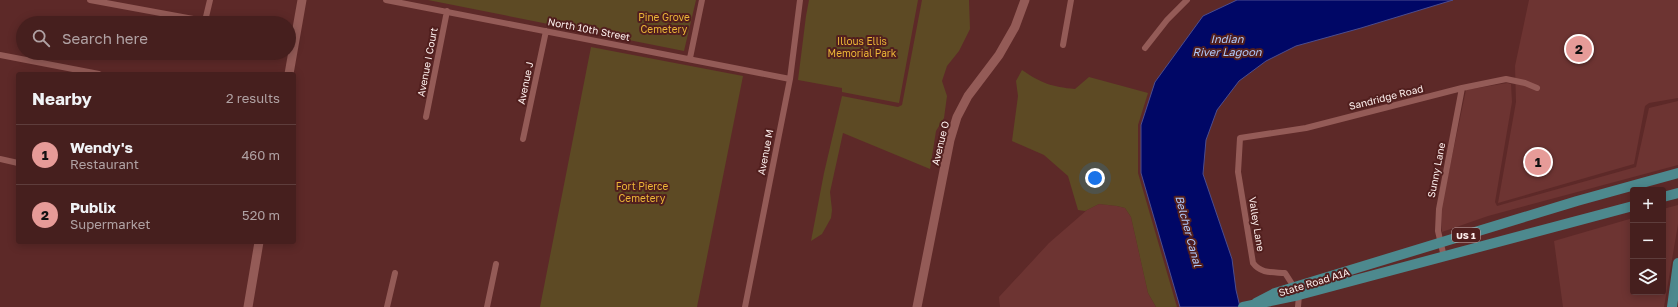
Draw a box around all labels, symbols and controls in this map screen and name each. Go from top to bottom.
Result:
park label: Pine Grove Cemetery [638,11,690,35]
street label: North 10th Street [547,15,631,43]
search box [16,16,296,60]
street label: Avenue I Court [414,26,440,98]
icon: search [30,27,52,49]
text: Search here [62,29,148,47]
water label: Indian River Lagoon [1192,32,1263,59]
pin: 2 [1566,34,1592,64]
park label: Illous Ellis Memorial Park [828,35,897,59]
street label: Avenue J [515,61,535,105]
street label: Sandridge Road [1348,82,1424,112]
text: Nearby [32,88,92,109]
text: 2 results [226,90,280,106]
street label: Avenue O [929,120,951,166]
street label: Avenue M [755,128,775,176]
text: Wendy's [70,138,133,156]
street label: Sunny Lane [1425,141,1447,199]
text: 1 [42,147,48,163]
text: 460 m [241,147,280,163]
pin: 1 [1525,147,1551,177]
text: Restaurant [70,156,139,172]
your location [1085,168,1105,188]
park label: Fort Pierce Cemetery [616,180,668,204]
map controls [1630,187,1666,295]
button: + [1630,187,1666,223]
water label: Belcher Canal [1173,194,1205,269]
street label: Valley Lane [1247,196,1267,252]
text: Publix [70,198,116,216]
text: 2 [41,207,49,223]
text: 520 m [242,207,280,223]
text: Supermarket [70,216,151,232]
button: − [1630,223,1666,259]
road number: US 1 [1452,228,1480,242]
button: layers [1630,259,1666,295]
street label: State Road A1A [1277,265,1351,298]

